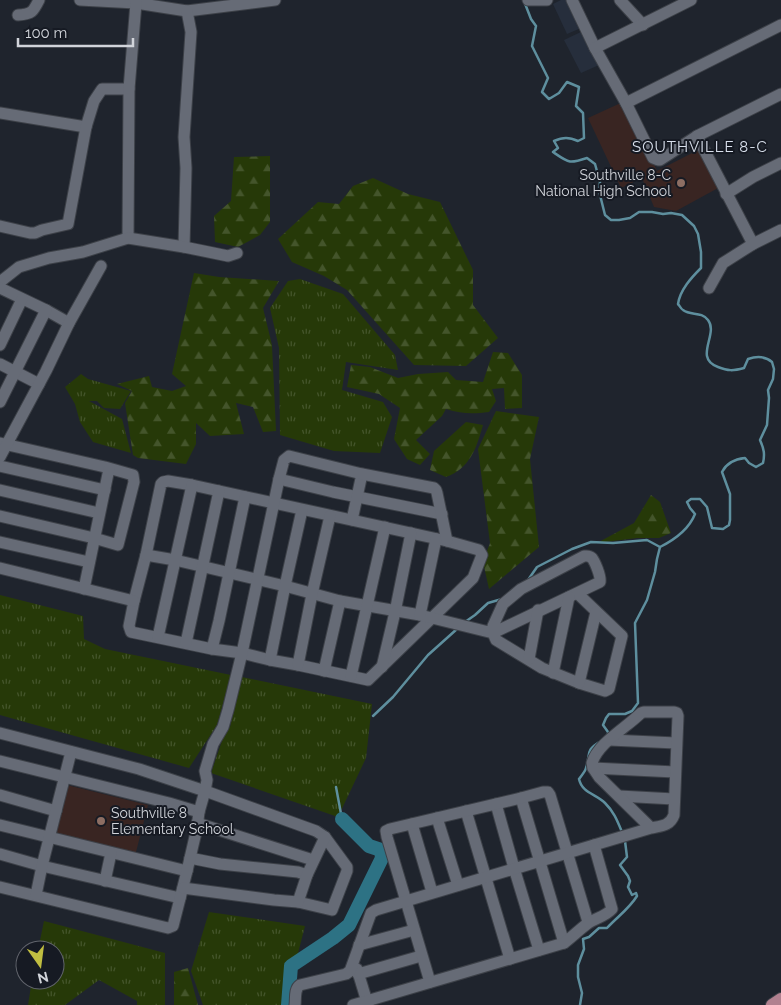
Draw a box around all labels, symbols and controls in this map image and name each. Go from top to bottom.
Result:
scale bar [18,15,132,47]
text: 100 m [25,24,67,42]
district label: SOUTHVILLE 8-C [632,138,768,156]
place label: Southville 8-C National High School [535,167,671,199]
marker: Southville 8-C National High School [675,177,687,189]
place label: Southville 8 Elementary School [111,805,234,837]
marker: Southville 8 Elementary School [95,815,107,827]
north arrow [15,940,65,990]
text: N [36,969,50,987]

